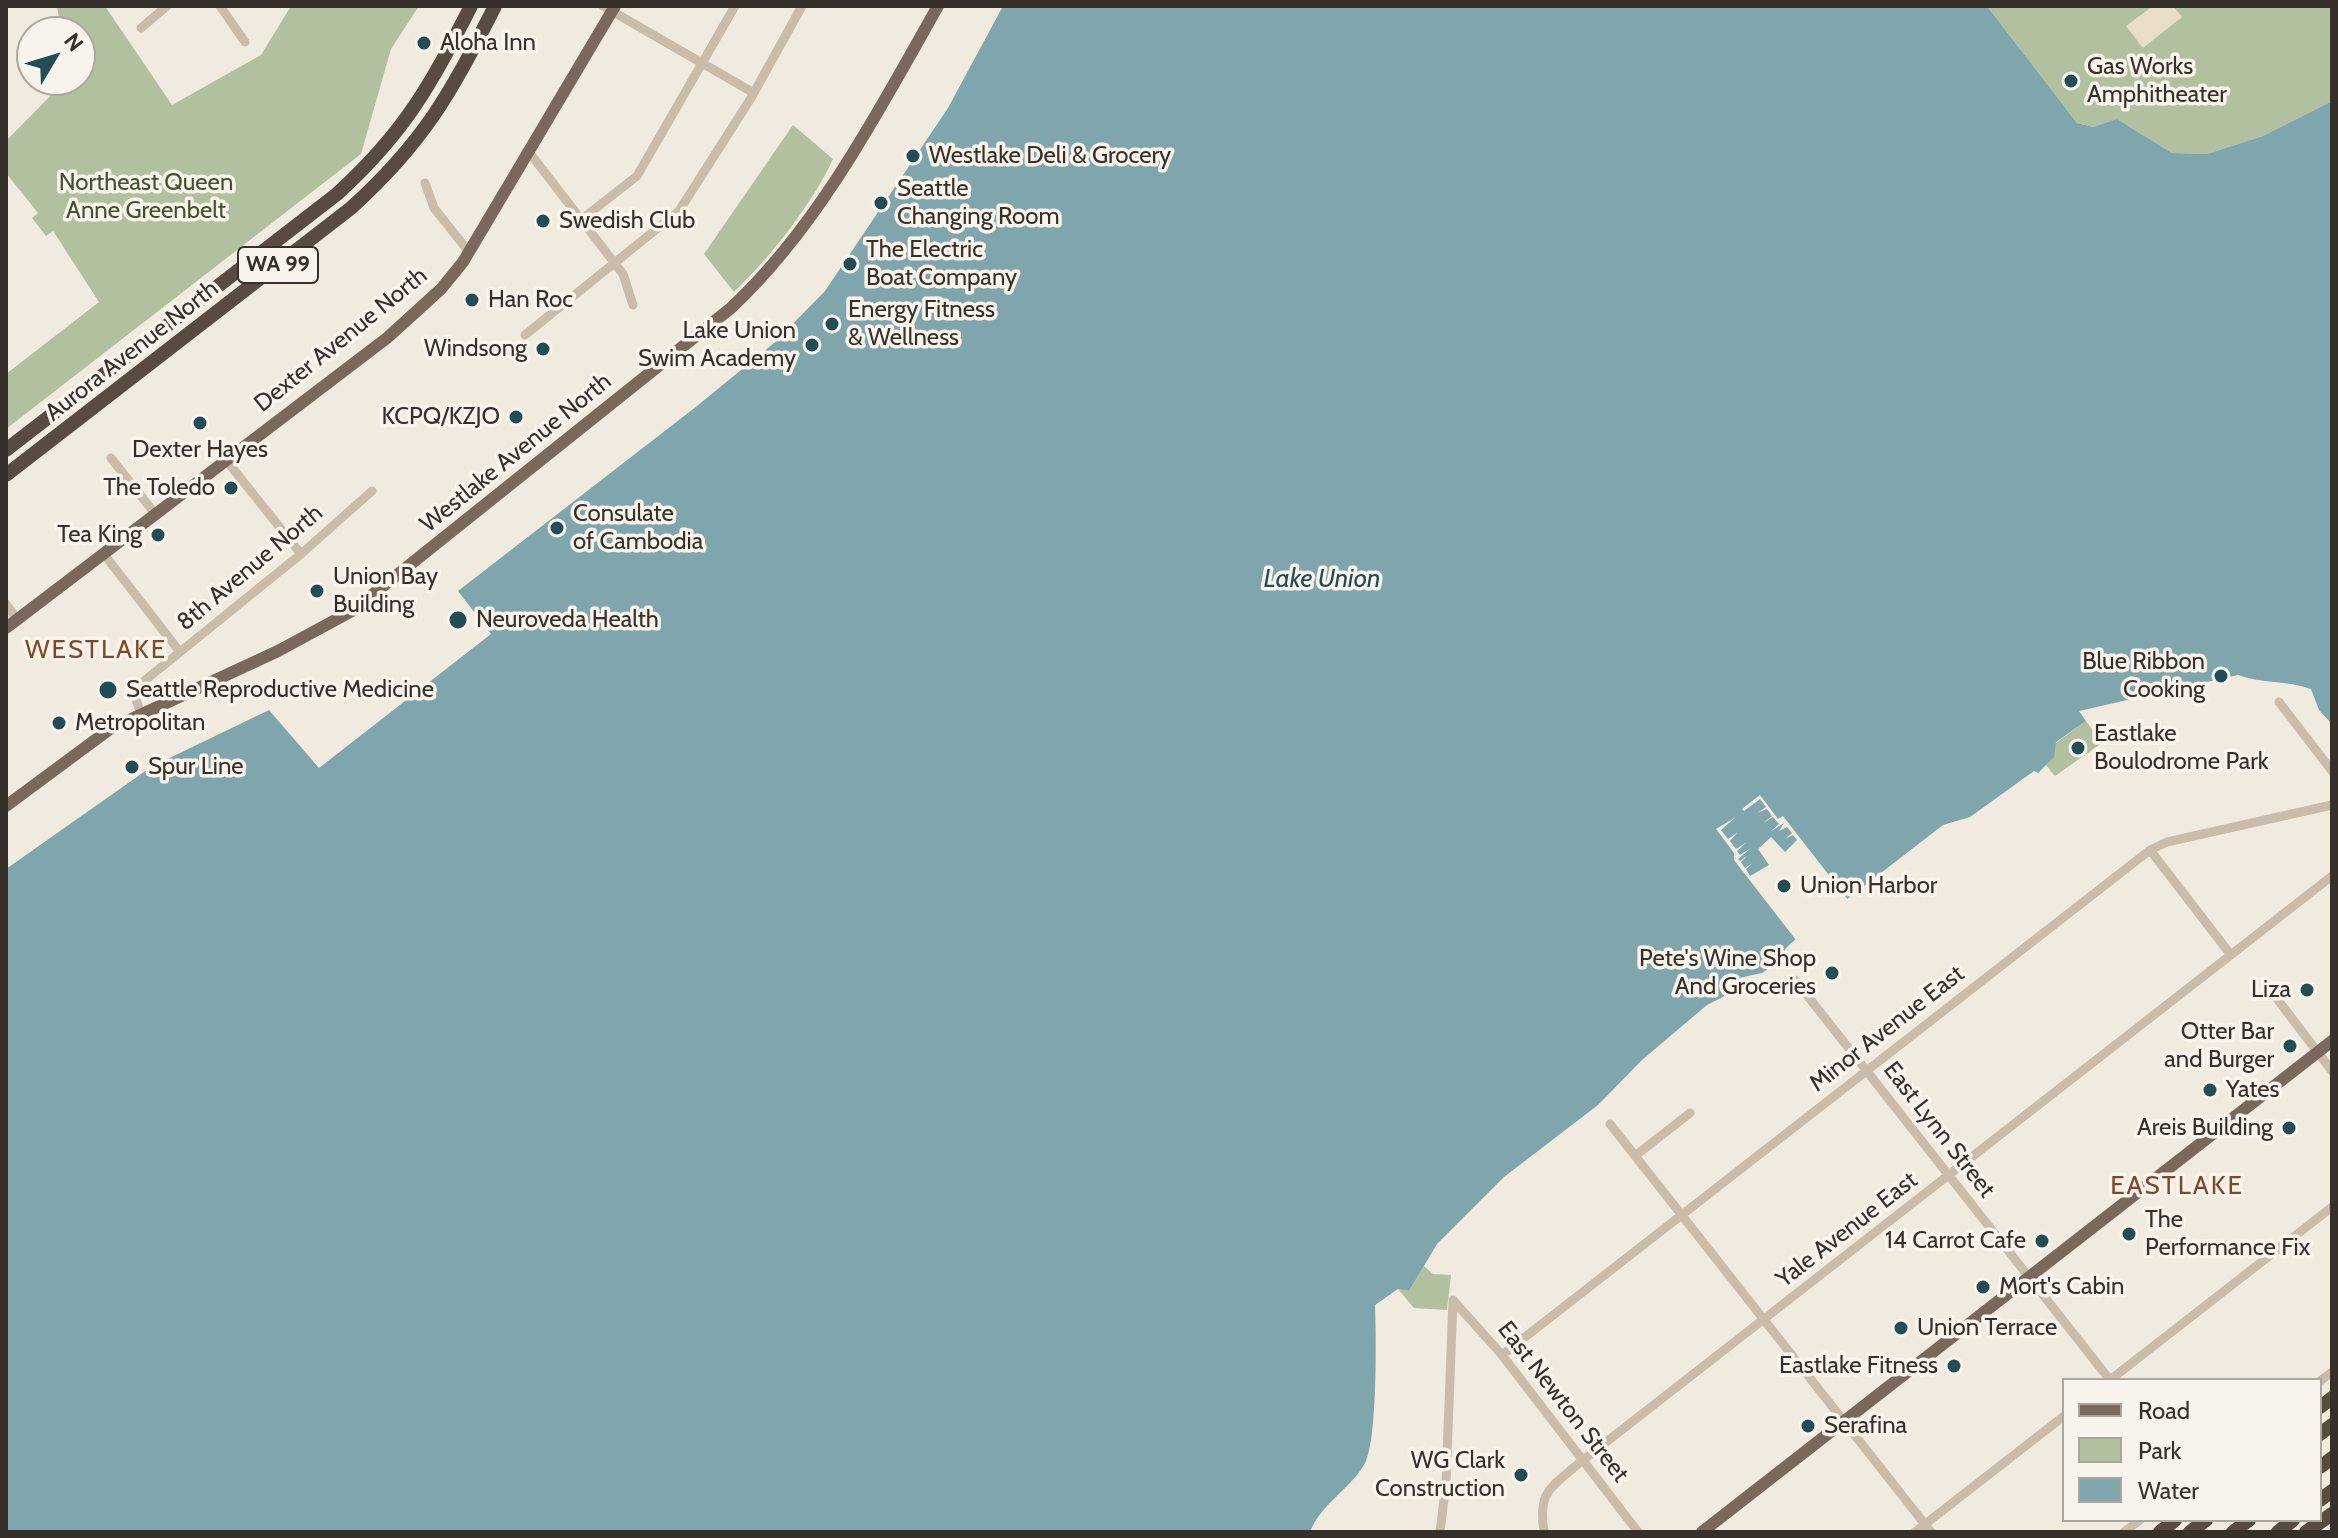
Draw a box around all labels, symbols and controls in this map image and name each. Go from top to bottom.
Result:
north arrow [16,16,96,96]
text: N [58,28,89,57]
place label: Aloha Inn [440,29,536,57]
marker: Aloha Inn [415,34,433,52]
place label: Gas Works Amphitheater [2087,53,2227,109]
marker: Gas Works Amphitheater [2062,72,2080,90]
place label: Westlake Deli & Grocery [929,142,1171,170]
marker: Westlake Deli & Grocery [904,147,922,165]
park label: Northeast Queen Anne Greenbelt [59,169,233,225]
place label: Seattle Changing Room [897,175,1059,231]
marker: Seattle Changing Room [872,194,890,212]
place label: Swedish Club [559,207,695,235]
marker: Swedish Club [534,212,552,230]
place label: The Electric Boat Company [866,236,1017,292]
road number: WA 99 [238,247,318,283]
marker: The Electric Boat Company [841,255,859,273]
street label: Dexter Avenue North [249,261,433,419]
street label: Aurora Avenue North [40,274,224,428]
place label: Han Roc [488,286,573,314]
marker: Han Roc [463,291,481,309]
place label: Energy Fitness & Wellness [848,296,995,352]
marker: Energy Fitness & Wellness [823,315,841,333]
place label: Lake Union Swim Academy [638,317,796,373]
place label: Windsong [424,335,527,363]
marker: Lake Union Swim Academy [803,336,821,354]
marker: Windsong [534,340,552,358]
street label: Westlake Avenue North [415,367,617,539]
place label: KCPQ/KZJO [381,403,500,431]
marker: KCPQ/KZJO [507,408,525,426]
marker: Dexter Hayes [191,414,209,432]
place label: Dexter Hayes [132,436,268,464]
place label: The Toledo [103,474,215,502]
marker: The Toledo [222,479,240,497]
street label: 8th Avenue North [171,499,329,637]
place label: Consulate of Cambodia [573,500,703,556]
marker: Consulate of Cambodia [548,519,566,537]
place label: Tea King [57,521,142,549]
marker: Tea King [149,526,167,544]
place label: Union Bay Building [333,563,438,619]
water label: Lake Union [1264,563,1380,595]
marker: Union Bay Building [308,582,326,600]
place label: Neuroveda Health [476,606,659,634]
marker: Neuroveda Health [447,609,469,631]
district label: WESTLAKE [25,634,167,666]
place label: Blue Ribbon Cooking [2082,648,2205,704]
marker: Blue Ribbon Cooking [2212,667,2230,685]
place label: Seattle Reproductive Medicine [126,676,434,704]
marker: Seattle Reproductive Medicine [97,679,119,701]
place label: Metropolitan [75,709,205,737]
marker: Metropolitan [50,714,68,732]
place label: Eastlake Boulodrome Park [2094,720,2269,776]
marker: Eastlake Boulodrome Park [2069,739,2087,757]
place label: Spur Line [148,753,244,781]
marker: Spur Line [123,758,141,776]
place label: Union Harbor [1800,872,1937,900]
marker: Union Harbor [1775,877,1793,895]
place label: Pete's Wine Shop And Groceries [1639,945,1816,1001]
street label: Minor Avenue East [1804,960,1970,1098]
marker: Pete's Wine Shop And Groceries [1823,964,1841,982]
place label: Liza [2251,976,2291,1004]
marker: Liza [2298,981,2316,999]
place label: Otter Bar and Burger [2164,1018,2274,1074]
marker: Otter Bar and Burger [2281,1037,2299,1055]
street label: East Lynn Street [1877,1056,2001,1204]
place label: Yates [2226,1076,2279,1104]
marker: Yates [2201,1081,2219,1099]
place label: Areis Building [2137,1114,2273,1142]
marker: Areis Building [2280,1119,2298,1137]
street label: Yale Avenue East [1771,1166,1923,1294]
district label: EASTLAKE [2110,1170,2244,1202]
place label: The Performance Fix [2145,1206,2310,1262]
marker: The Performance Fix [2120,1225,2138,1243]
place label: 14 Carrot Cafe [1885,1227,2026,1255]
marker: 14 Carrot Cafe [2033,1232,2051,1250]
place label: Mort's Cabin [1999,1273,2124,1301]
marker: Mort's Cabin [1974,1278,1992,1296]
place label: Union Terrace [1917,1314,2057,1342]
street label: East Newton Street [1491,1316,1635,1488]
marker: Union Terrace [1892,1319,1910,1337]
place label: Eastlake Fitness [1779,1352,1938,1380]
marker: Eastlake Fitness [1945,1357,1963,1375]
legend [2062,1378,2322,1522]
text: Road [2138,1396,2190,1425]
place label: Serafina [1824,1412,1907,1440]
marker: Serafina [1799,1417,1817,1435]
text: Park [2138,1436,2181,1465]
place label: WG Clark Construction [1375,1447,1505,1503]
marker: WG Clark Construction [1512,1466,1530,1484]
text: Water [2138,1476,2199,1505]

